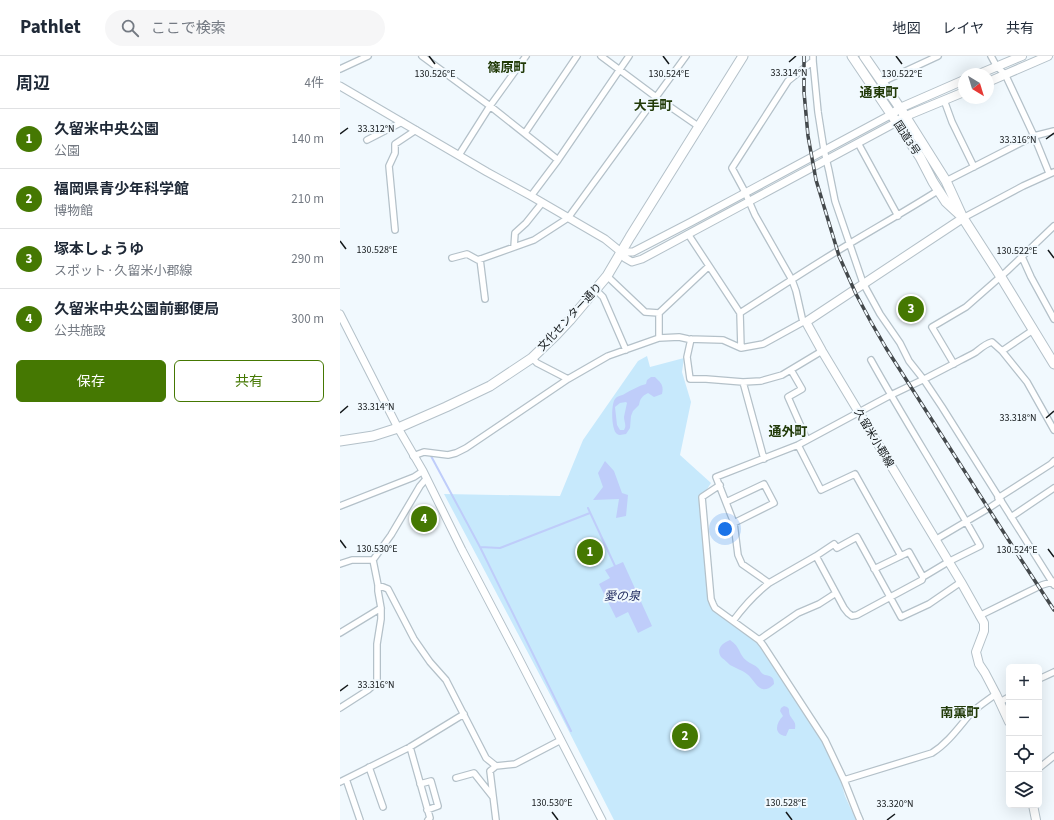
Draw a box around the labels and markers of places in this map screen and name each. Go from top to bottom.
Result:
pin: 3 [898,294,924,324]
pin: 4 [411,504,437,534]
pin: 1 [577,537,603,567]
pin: 2 [672,721,698,751]

